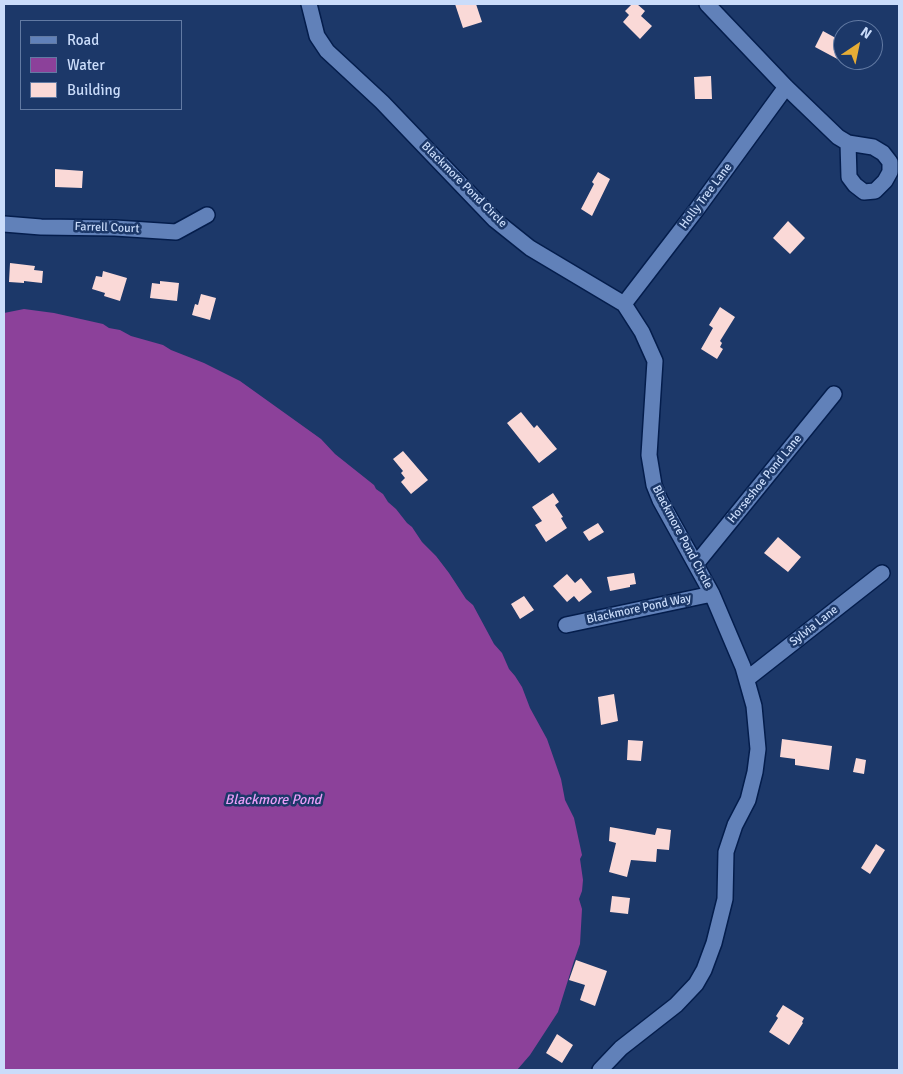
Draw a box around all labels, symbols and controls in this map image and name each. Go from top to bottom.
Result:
legend [20,20,182,110]
north arrow [833,20,883,70]
text: N [857,23,875,43]
text: Road [67,31,99,49]
text: Water [67,56,105,74]
text: Building [67,81,121,99]
street label: Blackmore Pond Circle [418,139,510,231]
street label: Holly Tree Lane [677,160,735,232]
street label: Farrell Court [74,220,140,236]
street label: Horseshoe Pond Lane [725,432,805,526]
street label: Blackmore Pond Circle [649,483,715,591]
street label: Blackmore Pond Way [585,591,693,627]
street label: Sylvia Lane [787,603,841,649]
water label: Blackmore Pond [225,792,321,808]

